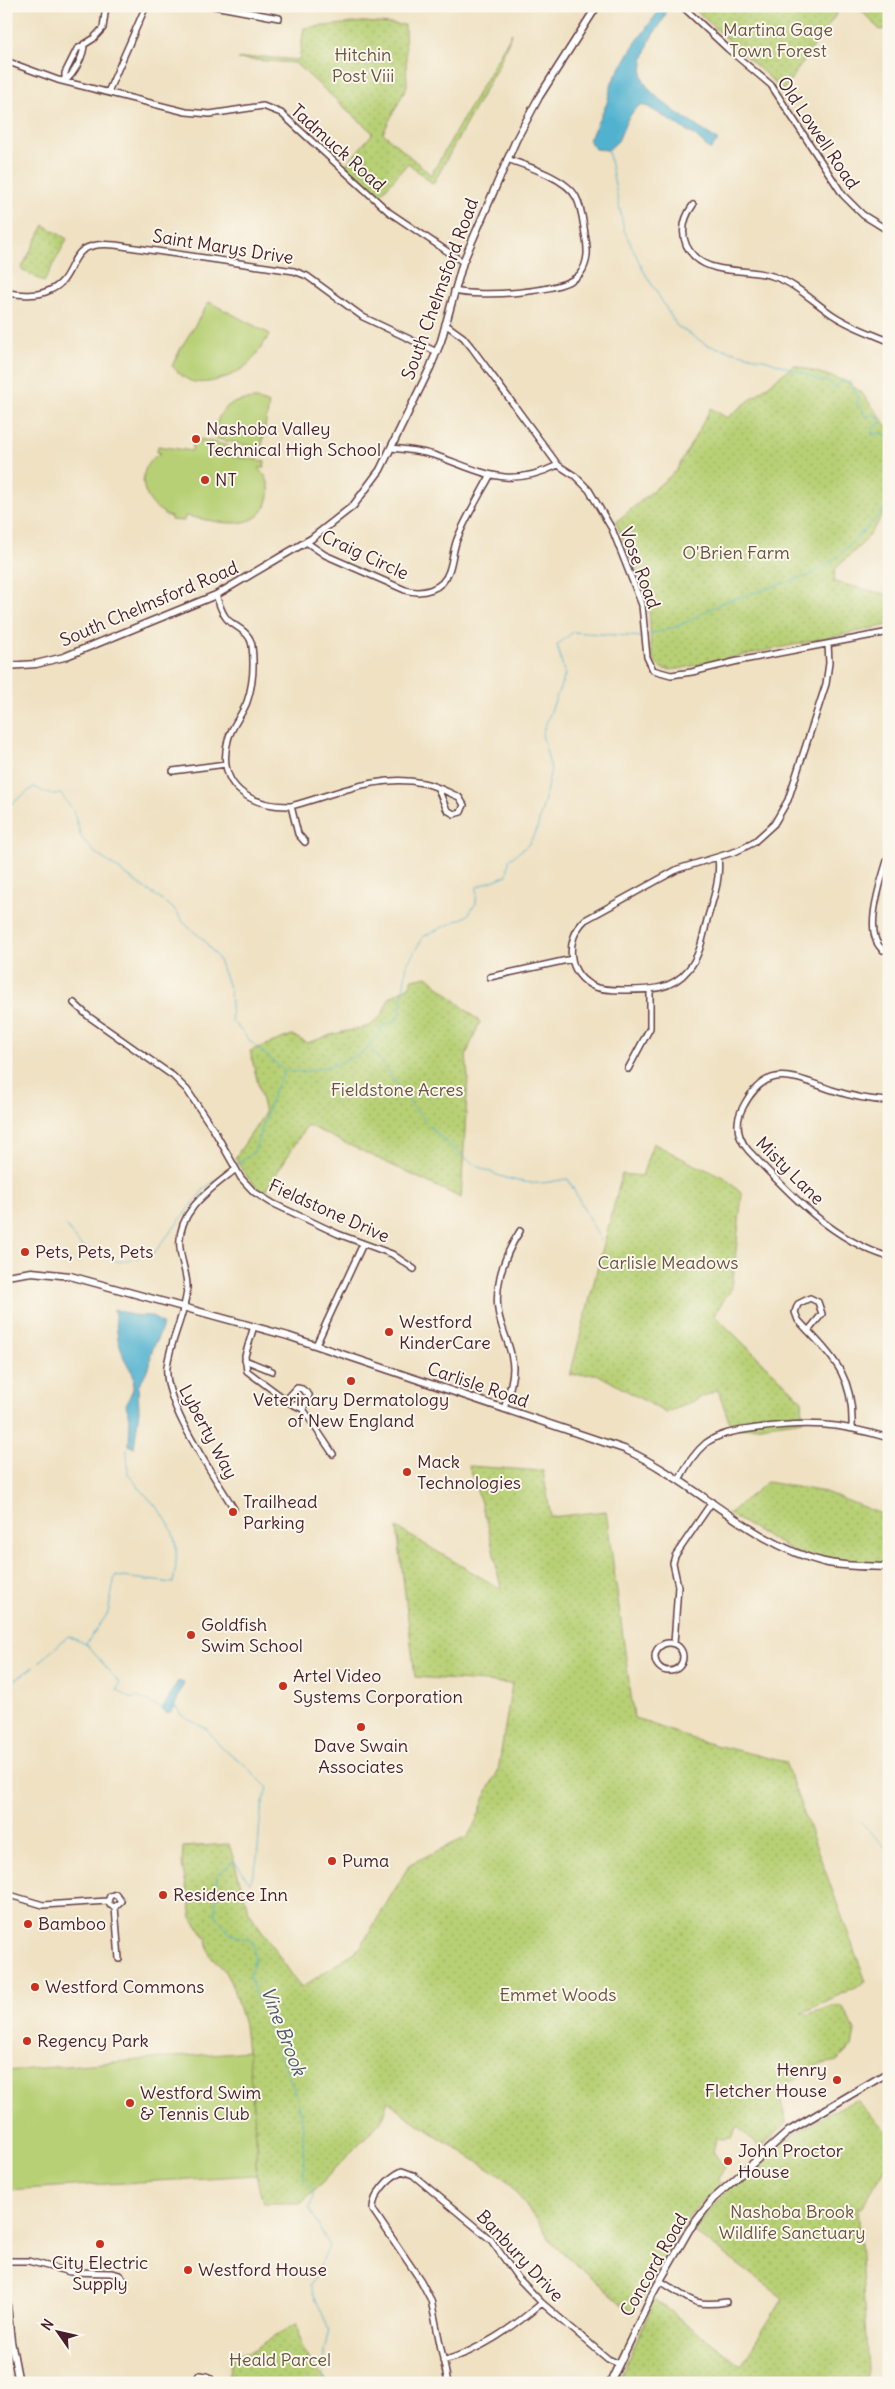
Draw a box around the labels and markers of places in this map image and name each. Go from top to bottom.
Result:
place label: Nashoba Valley Technical High School [206,417,381,461]
marker: Nashoba Valley Technical High School [190,433,202,445]
place label: NT [215,468,237,491]
marker: NT [199,474,211,486]
place label: Pets, Pets, Pets [35,1240,153,1263]
marker: Pets, Pets, Pets [19,1246,31,1258]
place label: Westford KinderCare [399,1310,491,1354]
marker: Westford KinderCare [383,1326,395,1338]
marker: Veterinary Dermatology of New England [345,1375,357,1387]
place label: Veterinary Dermatology of New England [253,1388,449,1432]
place label: Mack Technologies [417,1450,521,1494]
marker: Mack Technologies [401,1466,413,1478]
place label: Trailhead Parking [243,1490,318,1534]
marker: Trailhead Parking [227,1506,239,1518]
place label: Goldfish Swim School [201,1613,303,1657]
marker: Goldfish Swim School [185,1629,197,1641]
place label: Artel Video Systems Corporation [293,1664,463,1708]
marker: Artel Video Systems Corporation [277,1680,289,1692]
marker: Dave Swain Associates [355,1721,367,1733]
place label: Dave Swain Associates [314,1734,408,1778]
place label: Puma [342,1849,389,1872]
marker: Puma [326,1855,338,1867]
place label: Residence Inn [173,1883,288,1906]
marker: Residence Inn [157,1889,169,1901]
place label: Bamboo [38,1912,106,1935]
marker: Bamboo [22,1918,34,1930]
place label: Westford Commons [45,1975,205,1998]
marker: Westford Commons [29,1981,41,1993]
place label: Regency Park [37,2029,149,2052]
marker: Regency Park [21,2035,33,2047]
place label: Henry Fletcher House [705,2058,827,2102]
marker: Henry Fletcher House [831,2074,843,2086]
place label: Westford Swim & Tennis Club [140,2081,261,2125]
marker: Westford Swim & Tennis Club [124,2097,136,2109]
place label: John Proctor House [738,2139,844,2183]
marker: John Proctor House [722,2155,734,2167]
marker: City Electric Supply [94,2238,106,2250]
place label: City Electric Supply [52,2251,148,2295]
place label: Westford House [198,2258,327,2281]
marker: Westford House [182,2264,194,2276]

